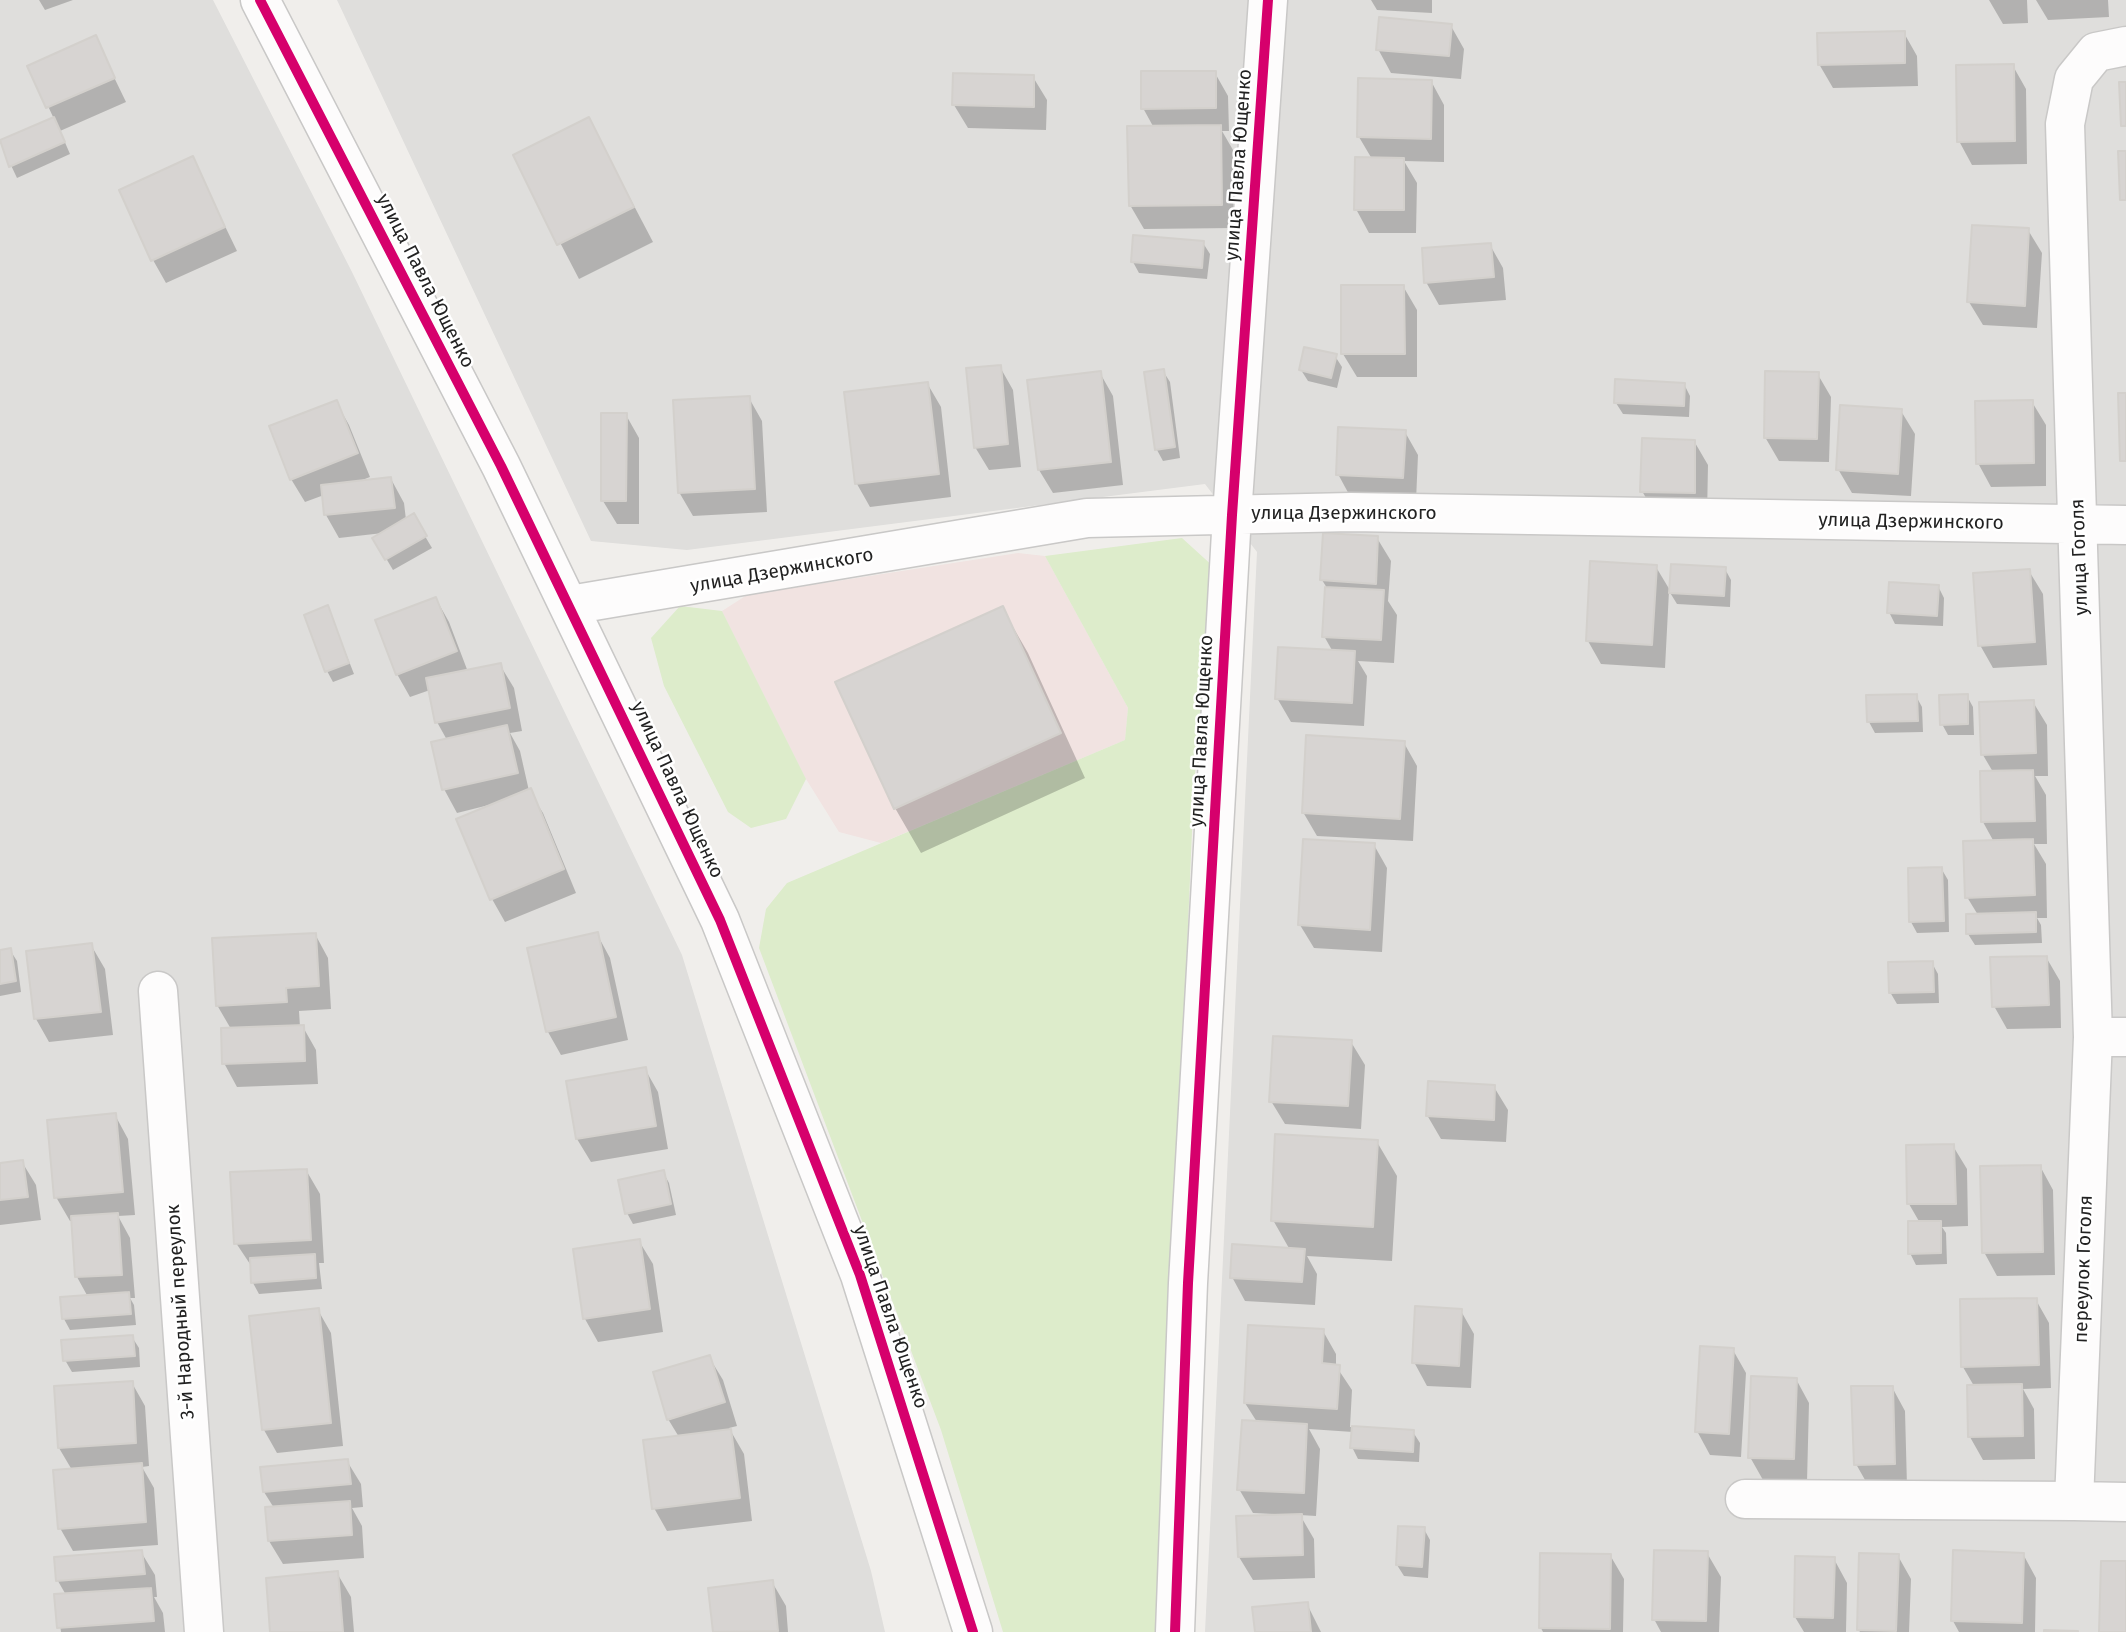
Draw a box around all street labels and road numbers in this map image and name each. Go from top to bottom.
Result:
street label: улица Павла Ющенко [1221,68,1257,262]
street label: улица Павла Ющенко [371,190,479,372]
street label: улица Гоголя [2067,498,2093,616]
street label: улица Дзержинского [1251,503,1437,525]
street label: улица Дзержинского [1818,509,2004,535]
street label: улица Дзержинского [689,544,875,598]
street label: улица Павла Ющенко [1186,634,1218,828]
street label: улица Павла Ющенко [626,698,728,882]
street label: переулок Гоголя [2070,1195,2098,1343]
street label: 3-й Народный переулок [162,1204,200,1420]
street label: улица Павла Ющенко [848,1222,932,1412]

